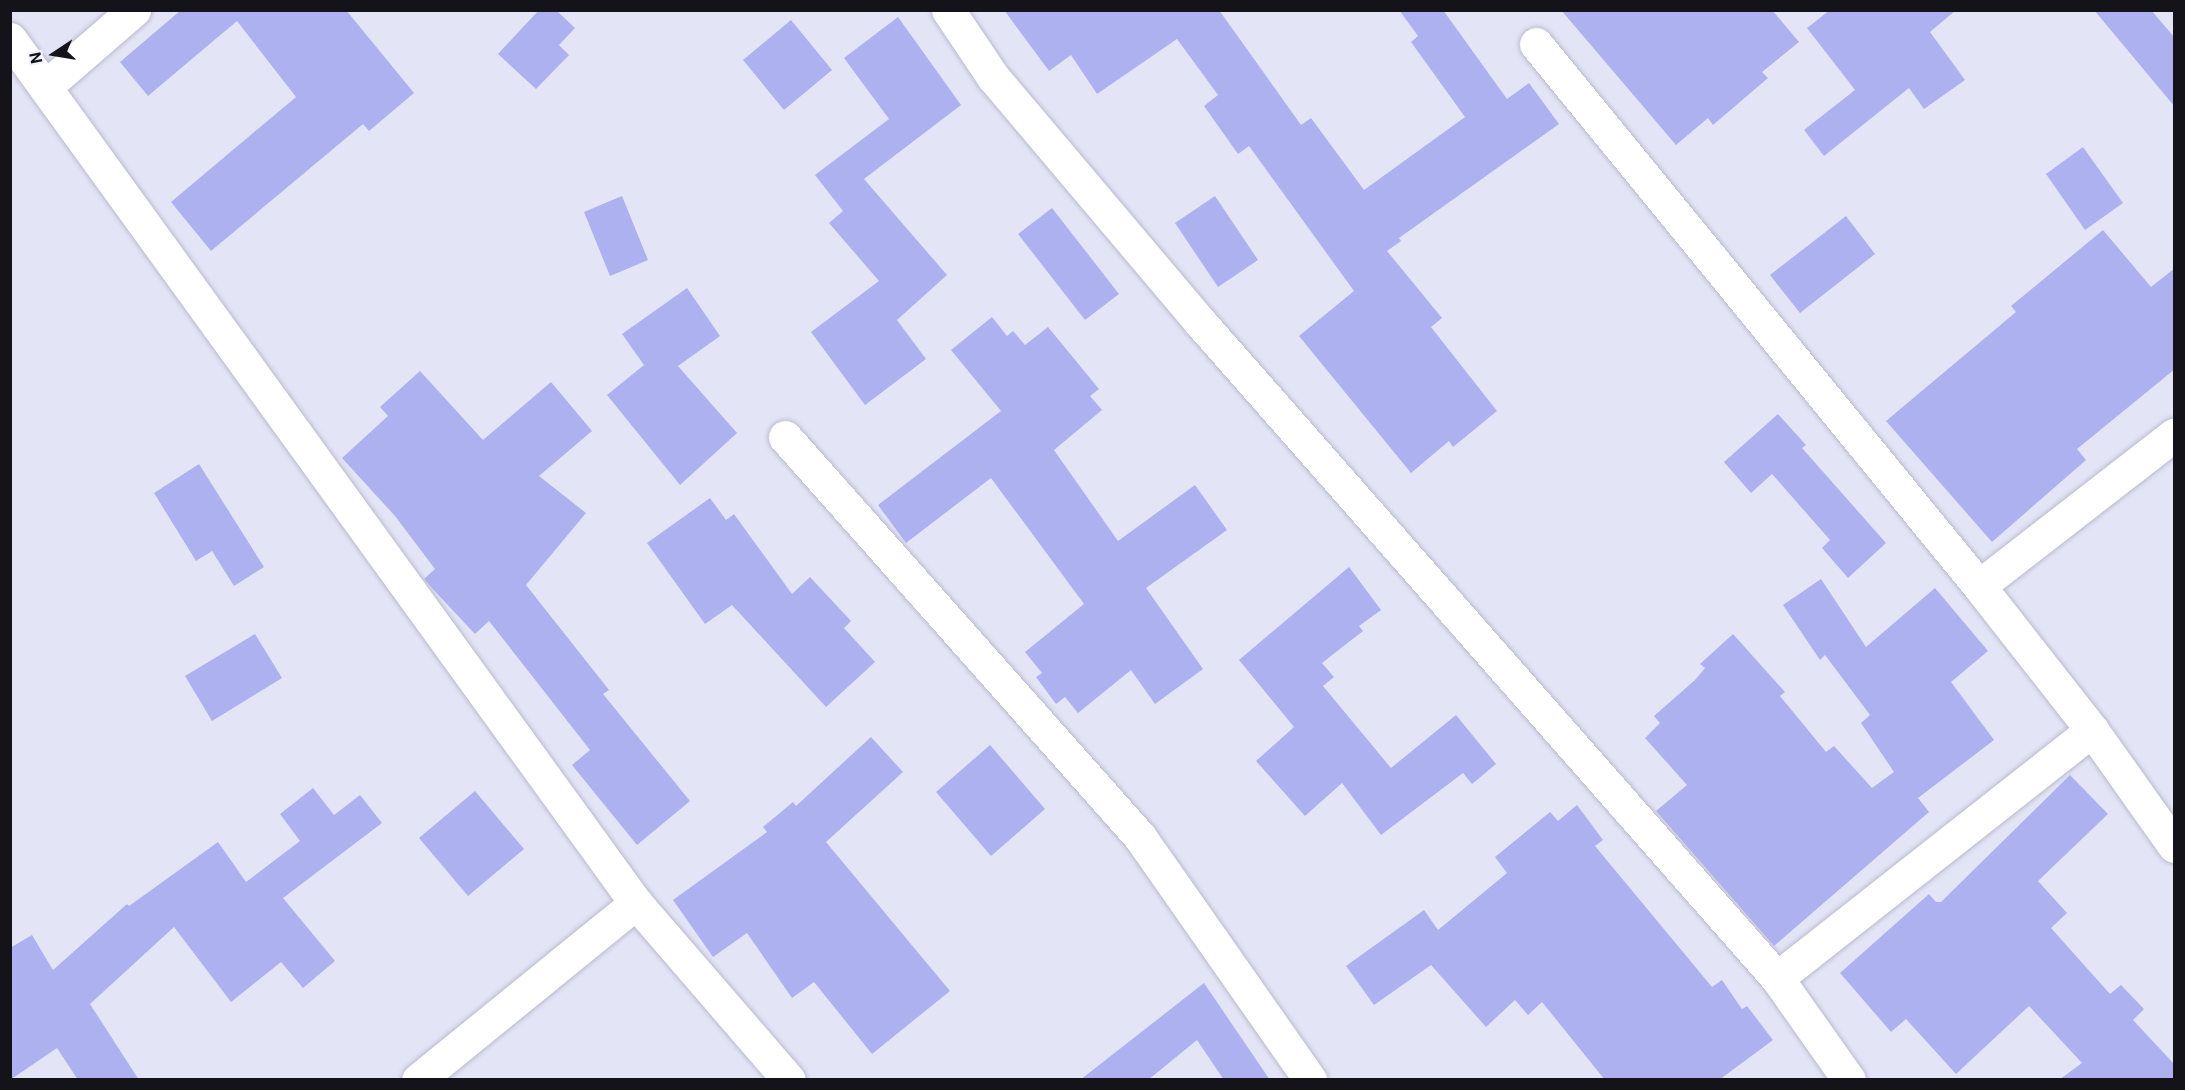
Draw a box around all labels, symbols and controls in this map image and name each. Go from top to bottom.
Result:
north arrow [24,24,84,84]
text: N [25,50,46,65]

